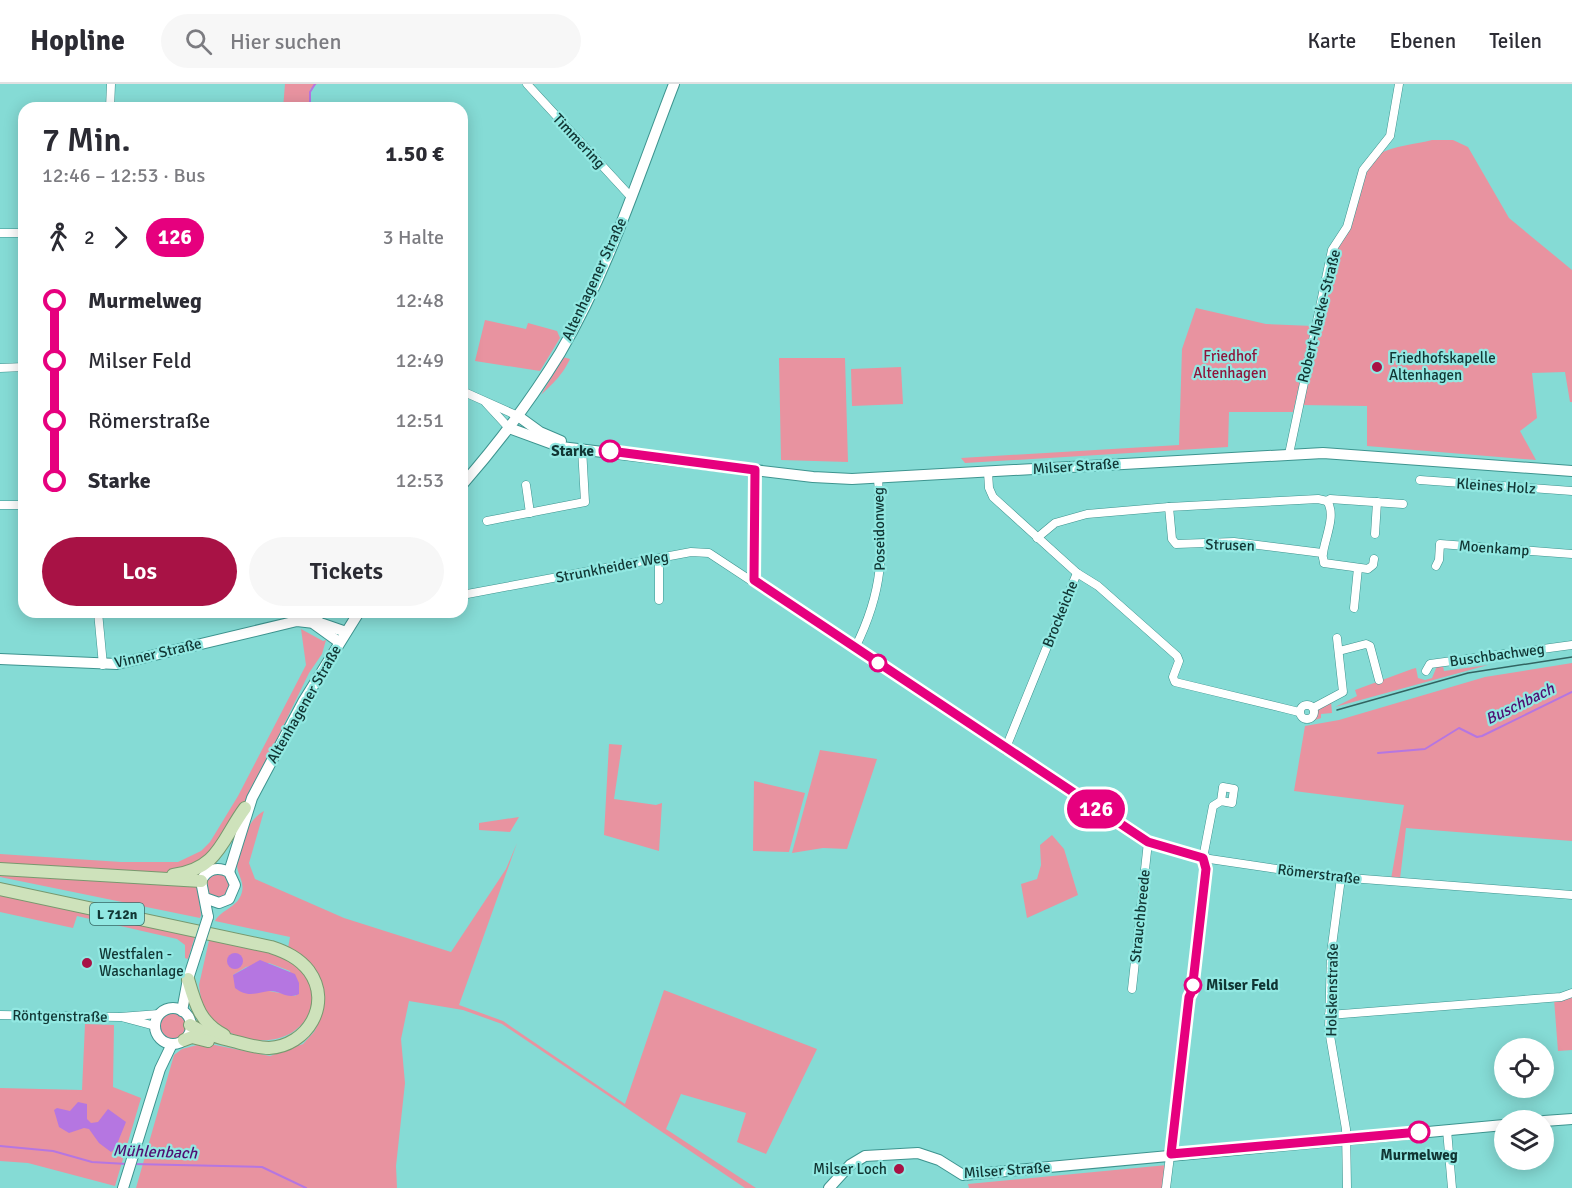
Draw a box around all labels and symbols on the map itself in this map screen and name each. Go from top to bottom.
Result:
street label: Timmering [549,110,609,172]
street label: Altenhagener Straße [558,215,630,343]
street label: Robert-Nacke-Straße [1294,248,1344,384]
park label: Friedhof Altenhagen [1193,347,1267,382]
place label: Friedhofskapelle Altenhagen [1389,349,1496,384]
marker: Friedhofskapelle Altenhagen [1370,360,1384,374]
marker: Starke [599,440,621,462]
place label: Starke [551,442,594,460]
street label: Milser Straße [1032,454,1120,478]
street label: Kleines Holz [1456,474,1537,498]
street label: Poseidonweg [869,487,889,571]
street label: Strusen [1205,535,1255,555]
street label: Moenkamp [1458,537,1530,559]
street label: Strunkheider Weg [554,547,670,587]
street label: Brockeiche [1038,578,1082,650]
street label: Vinner Straße [113,634,203,672]
street label: Buschbachweg [1448,639,1546,671]
street label: Altenhagener Straße [263,642,345,766]
unlabelled marker [869,654,887,672]
water label: Buschbach [1482,678,1559,729]
line badge: 126 [1062,790,1130,828]
street label: Römerstraße [1277,860,1361,888]
street label: Strauchbreede [1126,868,1154,964]
road number: L 712n [90,903,144,925]
street label: Holskenstraße [1322,943,1342,1037]
place label: Westfalen - Waschanlage [99,945,184,980]
marker: Westfalen - Waschanlage [80,956,94,970]
marker: Milser Feld [1184,976,1202,994]
place label: Milser Feld [1206,976,1279,994]
street label: Röntgenstraße [12,1006,108,1026]
marker: Murmelweg [1408,1121,1430,1143]
water label: Mühlenbach [112,1141,199,1164]
place label: Murmelweg [1380,1146,1458,1164]
street label: Milser Straße [963,1158,1051,1182]
place label: Milser Loch [813,1160,887,1178]
marker: Milser Loch [892,1162,906,1176]

